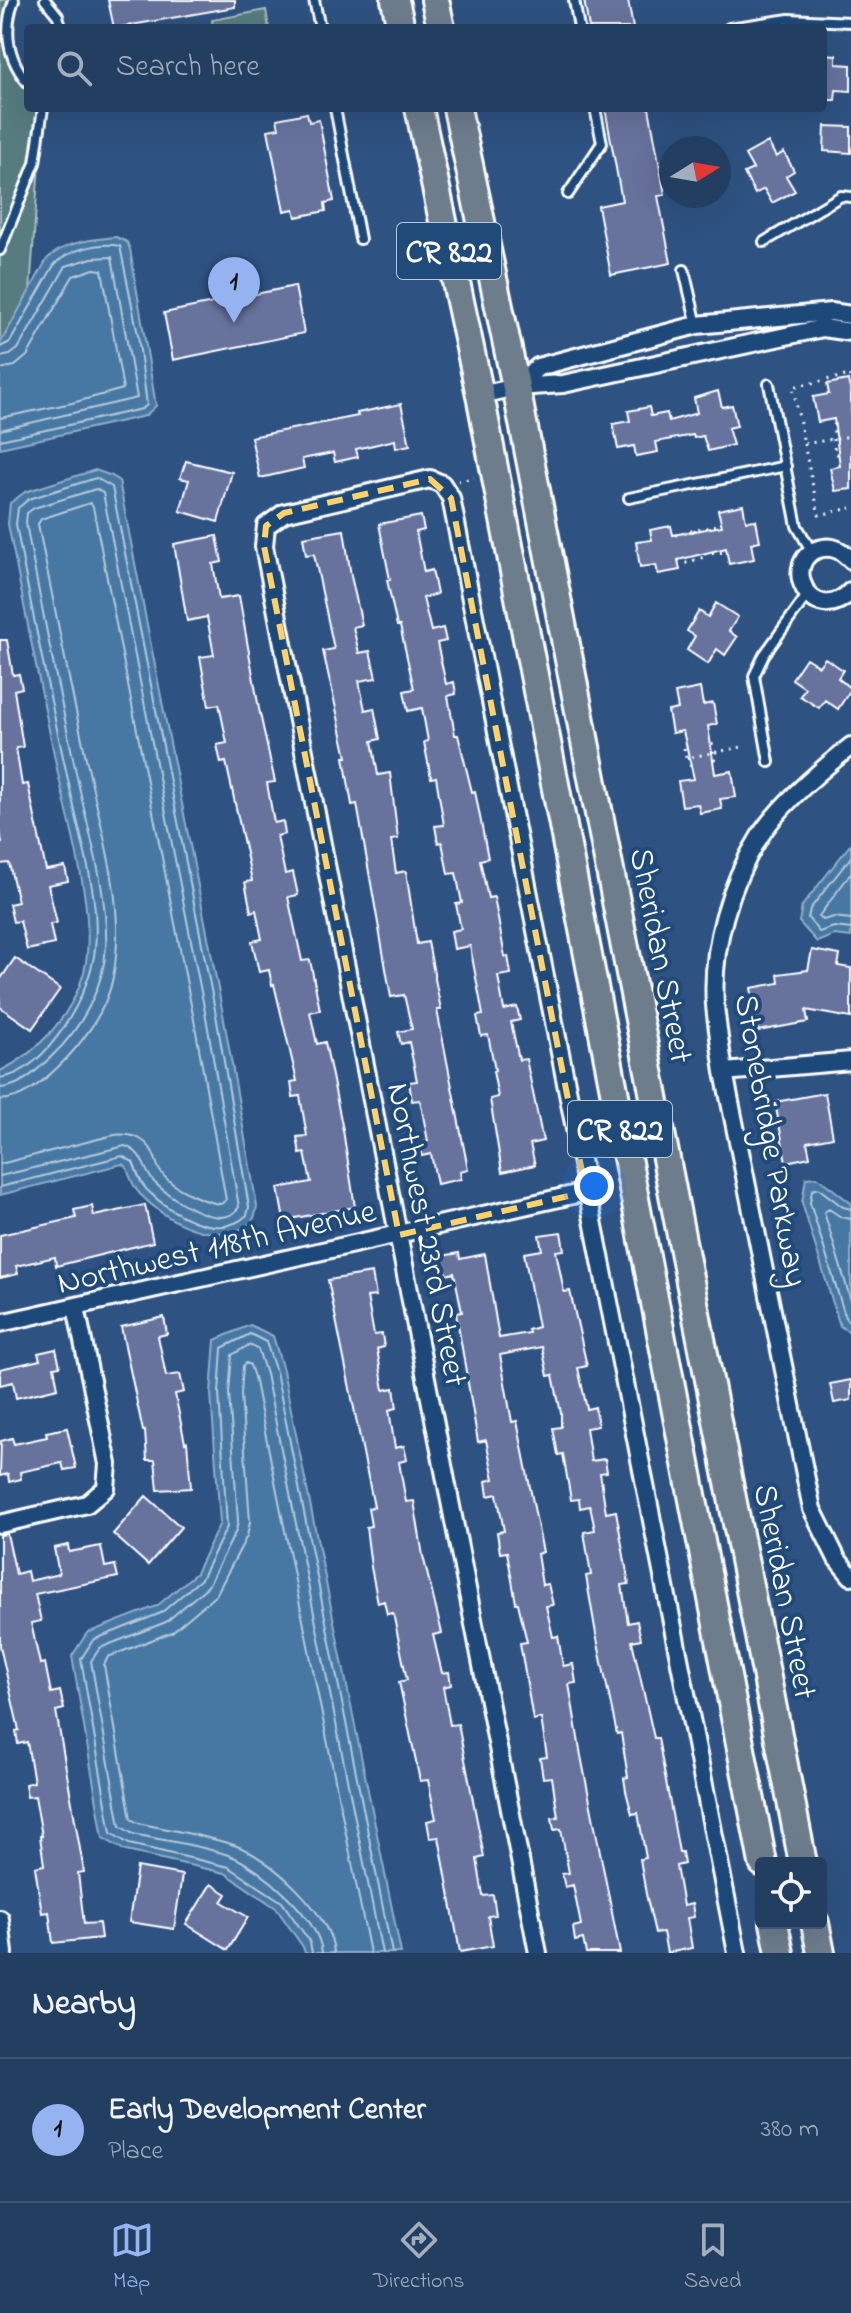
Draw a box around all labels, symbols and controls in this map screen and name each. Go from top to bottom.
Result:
search box [24,24,827,112]
icon: search [52,46,96,90]
text: Search here [116,46,260,90]
north arrow [659,136,731,208]
road number: CR 822 [397,223,501,279]
pin: 1 [208,257,260,323]
street label: Sheridan Street [614,844,704,1068]
street label: Stonebridge Parkway [719,990,819,1291]
street label: Northwest 23rd Street [371,1079,479,1391]
road number: CR 822 [568,1101,672,1157]
your location [574,1166,614,1206]
street label: Northwest 118th Avenue [53,1188,382,1310]
street label: Sheridan Street [738,1480,828,1704]
map controls [755,1857,827,1929]
button: locate [755,1857,827,1929]
text: Nearby [32,1980,136,2030]
text: Early Development Center [108,2089,426,2133]
text: 1 [54,2111,62,2149]
text: 380 m [761,2111,819,2149]
text: Place [108,2133,163,2171]
tab: Map [110,2218,154,2298]
tab: Directions [373,2218,465,2298]
tab: Saved [684,2218,741,2298]

